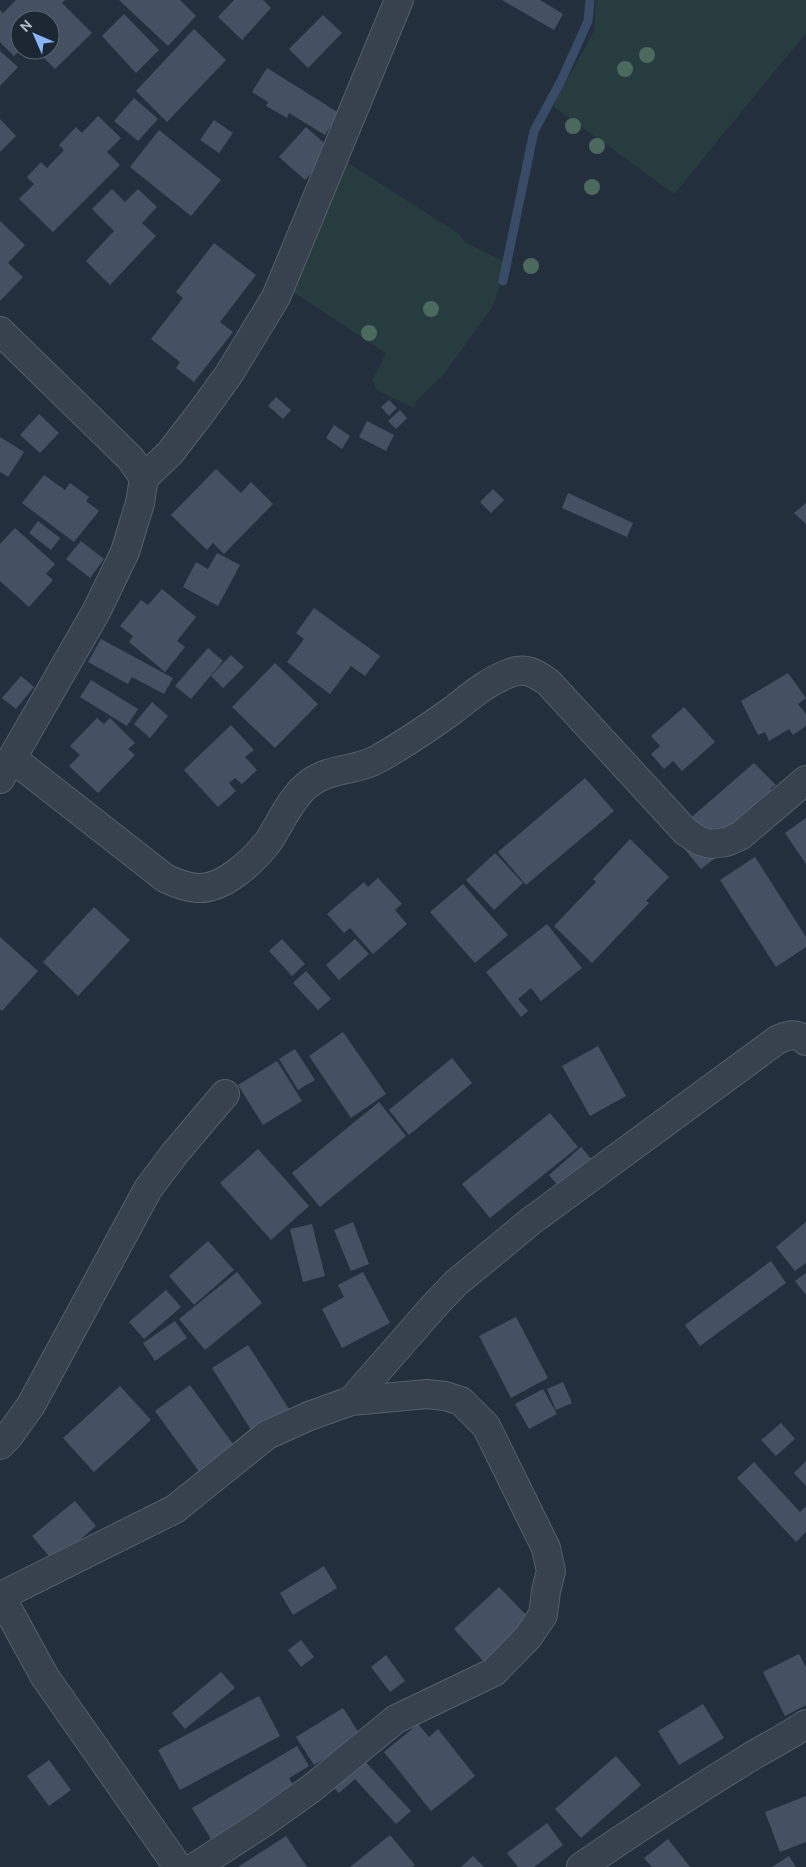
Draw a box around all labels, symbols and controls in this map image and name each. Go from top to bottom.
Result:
north arrow [10,10,60,60]
text: N [16,16,35,35]

